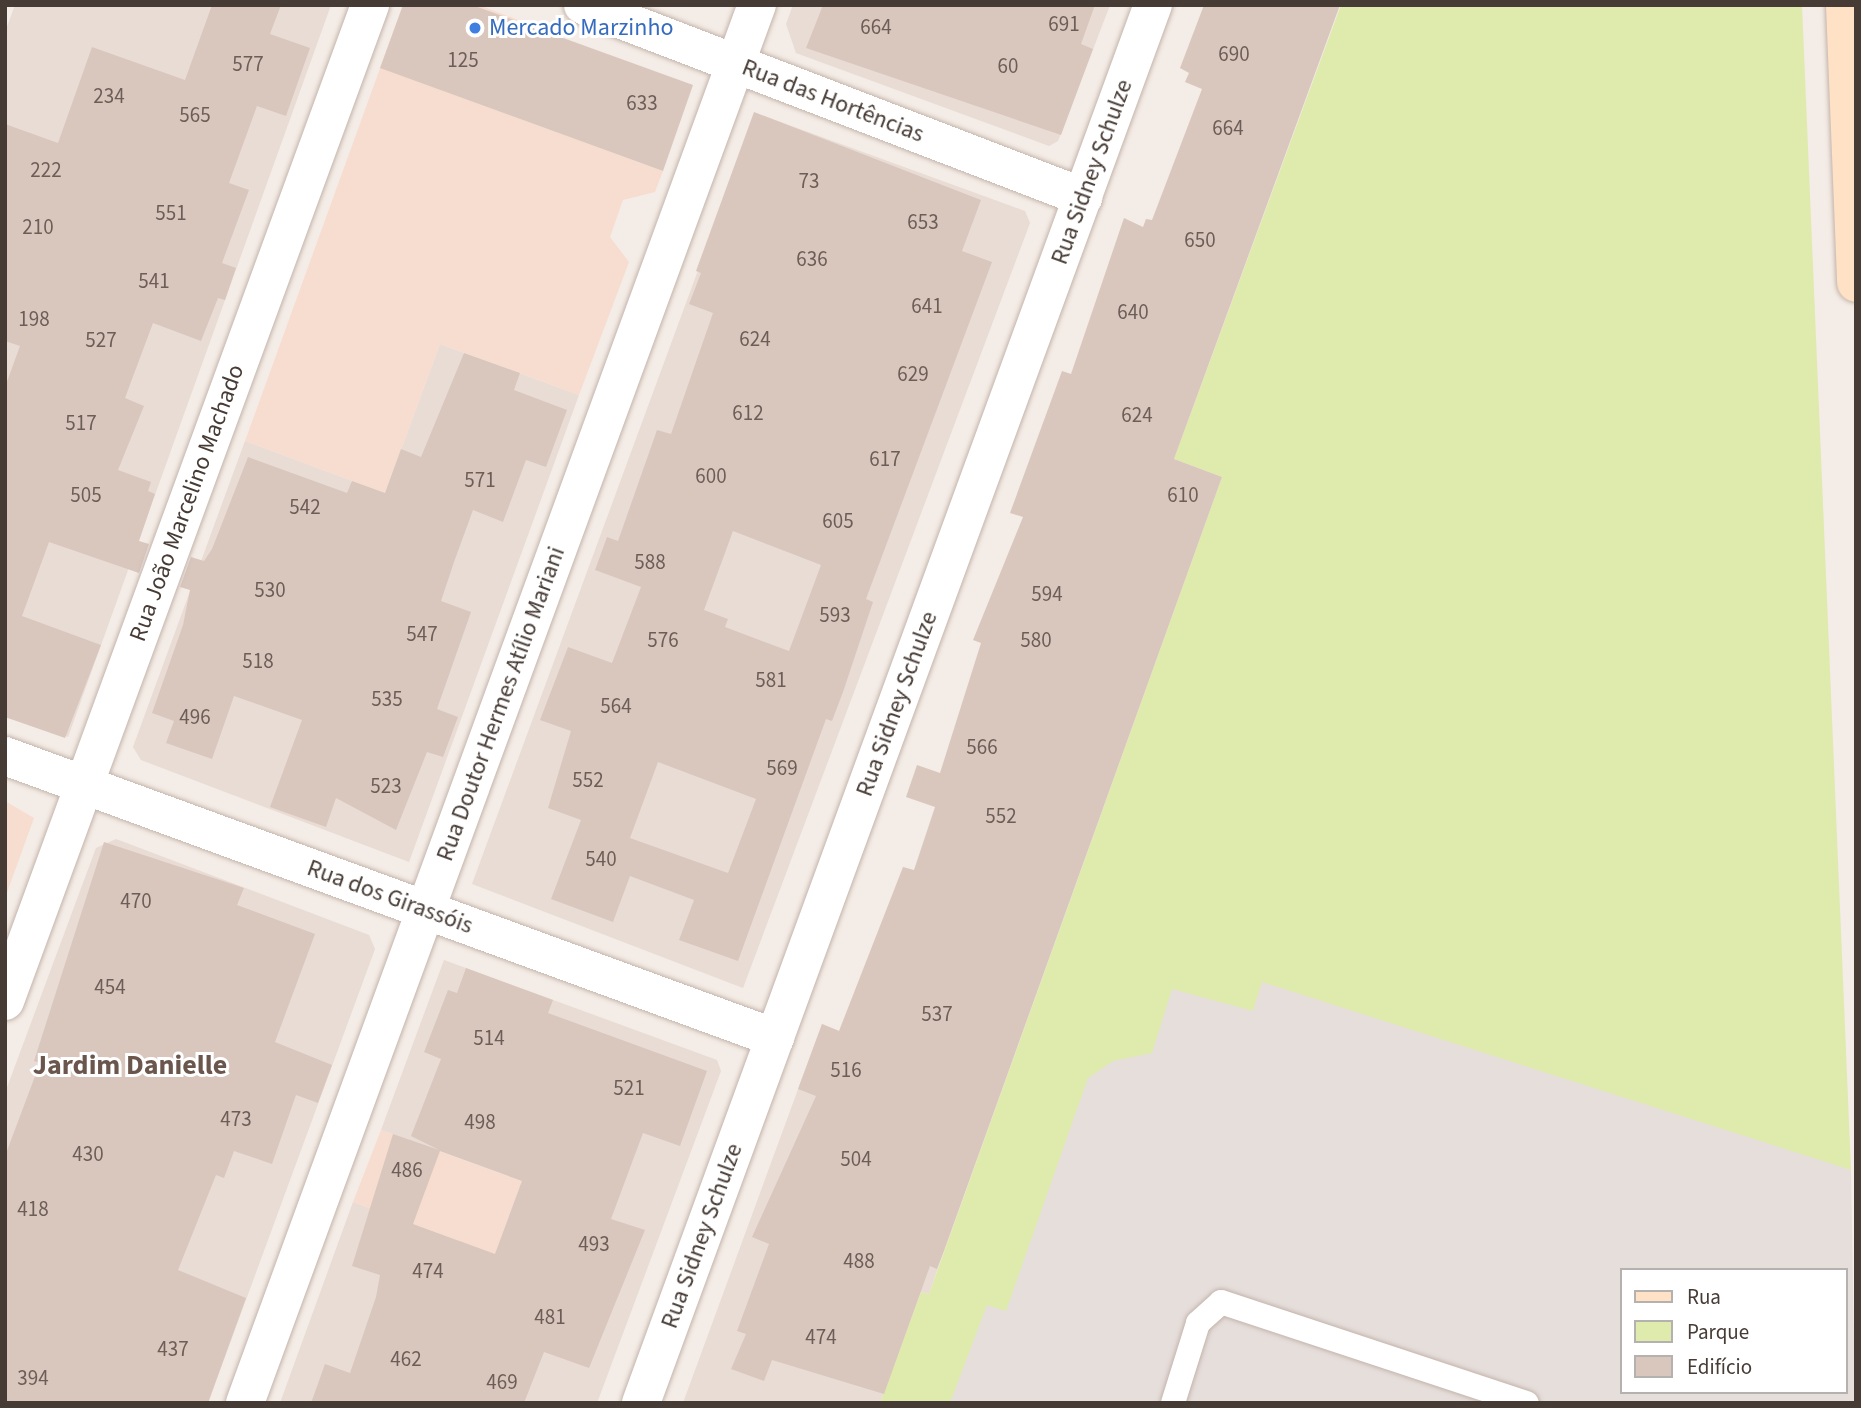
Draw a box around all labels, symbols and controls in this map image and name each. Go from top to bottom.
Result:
house number: 691 [1048,11,1080,37]
place label: Mercado Marzinho [489,14,673,42]
house number: 664 [860,14,892,40]
marker: Mercado Marzinho [467,20,483,36]
house number: 690 [1218,41,1250,67]
house number: 125 [447,47,479,73]
house number: 577 [232,51,264,77]
street label: Rua das Hortências [738,53,928,149]
house number: 60 [998,53,1018,79]
street label: Rua Sidney Schulze [1045,76,1139,268]
house number: 234 [93,83,125,109]
house number: 633 [626,90,658,116]
house number: 565 [179,102,211,128]
house number: 664 [1212,115,1244,141]
house number: 222 [30,157,62,183]
house number: 73 [799,168,819,194]
house number: 551 [155,200,187,226]
house number: 653 [907,209,939,235]
house number: 210 [22,214,54,240]
house number: 650 [1184,227,1216,253]
house number: 636 [796,246,828,272]
house number: 541 [138,268,170,294]
house number: 641 [911,293,943,319]
house number: 640 [1117,299,1149,325]
house number: 198 [18,306,50,332]
house number: 624 [739,326,771,352]
house number: 527 [85,327,117,353]
street label: Rua João Marcelino Machado [123,361,251,645]
house number: 629 [897,361,929,387]
house number: 612 [732,400,764,426]
house number: 624 [1121,402,1153,428]
house number: 517 [65,410,97,436]
house number: 617 [869,446,901,472]
house number: 600 [695,463,727,489]
house number: 571 [464,467,496,493]
house number: 505 [70,482,102,508]
house number: 610 [1167,482,1199,508]
house number: 542 [289,494,321,520]
house number: 605 [822,508,854,534]
street label: Rua Doutor Hermes Atílio Mariani [431,543,571,865]
house number: 588 [634,549,666,575]
house number: 530 [254,577,286,603]
house number: 594 [1031,581,1063,607]
house number: 593 [819,602,851,628]
street label: Rua Sidney Schulze [850,608,944,800]
house number: 547 [406,621,438,647]
house number: 576 [647,627,679,653]
house number: 580 [1020,627,1052,653]
house number: 518 [242,648,274,674]
house number: 581 [755,667,787,693]
house number: 535 [371,686,403,712]
house number: 564 [600,693,632,719]
house number: 496 [179,704,211,730]
house number: 566 [966,734,998,760]
house number: 569 [766,755,798,781]
house number: 552 [572,767,604,793]
house number: 523 [370,773,402,799]
house number: 552 [985,803,1017,829]
house number: 540 [585,846,617,872]
street label: Rua dos Girassóis [303,854,477,940]
house number: 470 [120,888,152,914]
house number: 454 [94,974,126,1000]
house number: 537 [921,1001,953,1027]
house number: 514 [473,1025,505,1051]
district label: Jardim Danielle [33,1048,227,1082]
house number: 516 [830,1057,862,1083]
house number: 521 [613,1075,645,1101]
house number: 473 [220,1106,252,1132]
house number: 498 [464,1109,496,1135]
street label: Rua Sidney Schulze [655,1140,749,1332]
house number: 430 [72,1141,104,1167]
house number: 504 [840,1146,872,1172]
house number: 486 [391,1157,423,1183]
house number: 418 [17,1196,49,1222]
house number: 493 [578,1231,610,1257]
house number: 488 [843,1248,875,1274]
house number: 474 [412,1258,444,1284]
legend [1619,1268,1847,1394]
text: Rua [1687,1282,1721,1312]
house number: 481 [534,1304,566,1330]
text: Parque [1687,1317,1749,1347]
house number: 474 [805,1324,837,1350]
house number: 437 [157,1336,189,1362]
house number: 462 [390,1346,422,1372]
text: Edifício [1687,1352,1752,1382]
house number: 394 [17,1365,49,1391]
house number: 469 [486,1369,518,1395]

